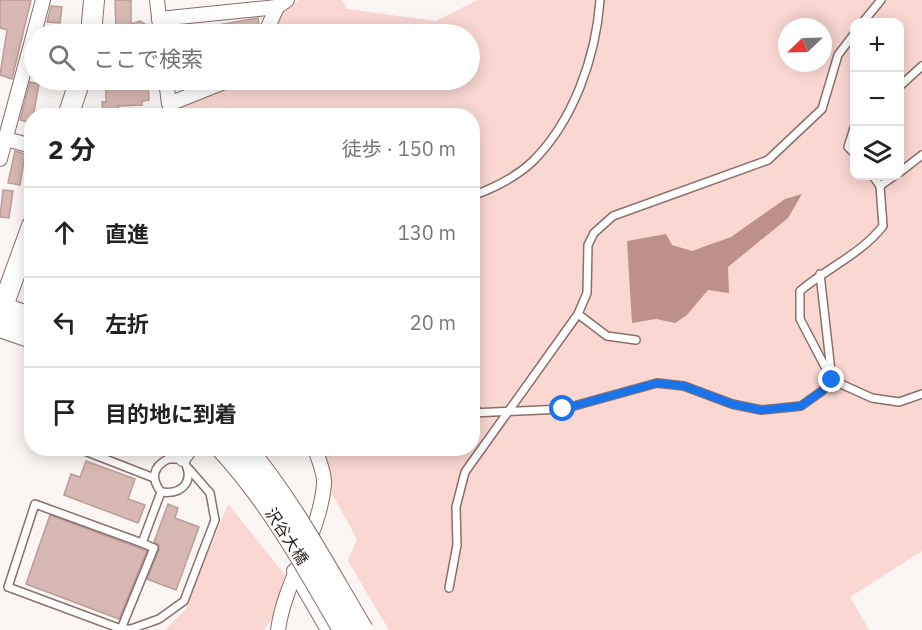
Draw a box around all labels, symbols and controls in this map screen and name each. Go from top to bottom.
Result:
north arrow [778,18,832,72]
map controls [850,18,904,180]
button: + [850,18,904,72]
search box [24,24,480,90]
icon: search [45,41,78,74]
text: ここで検索 [93,44,203,73]
button: − [850,72,904,126]
button: layers [850,126,904,180]
text: 2 分 [48,132,96,166]
text: 徒歩 · 150 m [342,135,456,162]
icon: ahead [48,216,81,249]
text: 直進 [105,219,149,248]
text: 130 m [398,219,456,246]
icon: left [48,306,81,339]
text: 左折 [105,309,149,338]
text: 20 m [410,309,456,336]
route end [818,366,844,392]
route start [549,395,575,421]
icon: arrive [48,396,81,429]
text: 目的地に到着 [105,399,237,428]
street label: 沢谷大橋 [261,504,313,568]

